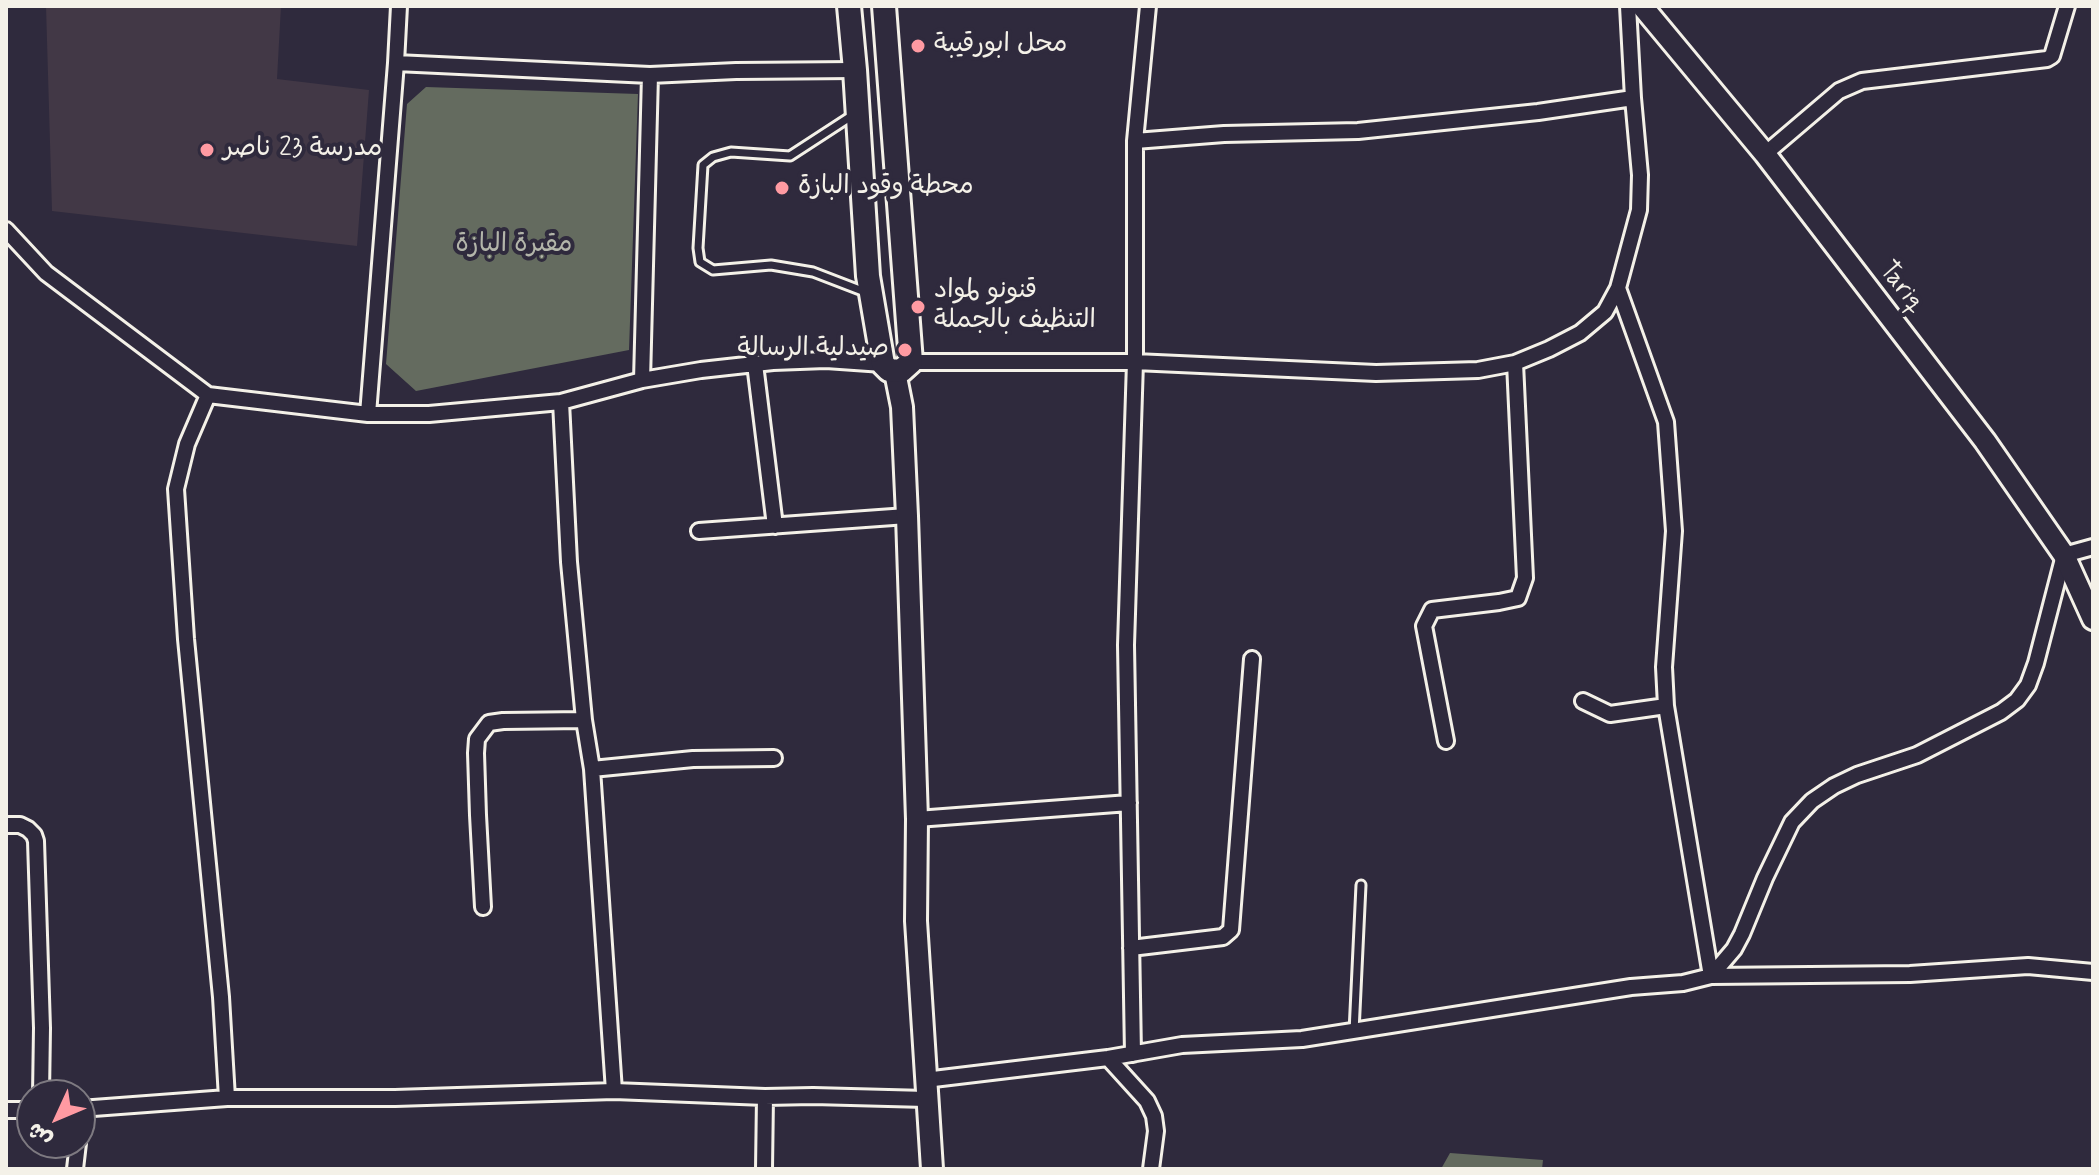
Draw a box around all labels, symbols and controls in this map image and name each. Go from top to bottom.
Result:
place label: محل ابورقيبة [934,30,1067,62]
marker: محل ابورقيبة [909,37,927,55]
place label: مدرسة 23 ناصر [223,134,382,166]
marker: مدرسة 23 ناصر [198,141,216,159]
place label: محطة وقود البازة [798,172,974,204]
marker: محطة وقود البازة [773,179,791,197]
park label: مقبرة البازة [456,230,572,262]
street label: Tariq [1871,256,1931,320]
place label: قنونو لمواد التنظيف بالجملة [934,276,1096,338]
marker: قنونو لمواد التنظيف بالجملة [909,298,927,316]
place label: صيدلية الرسالة [738,334,889,366]
marker: صيدلية الرسالة [896,341,914,359]
north arrow [16,1079,96,1159]
text: ش [22,1116,59,1153]

